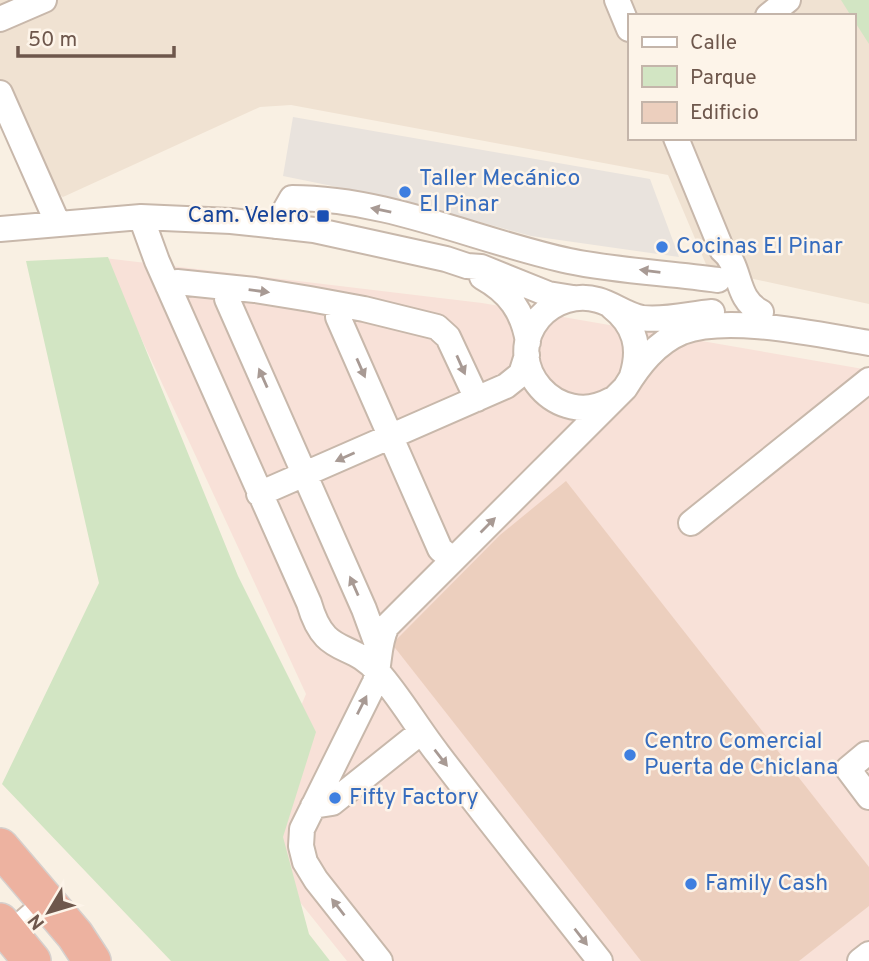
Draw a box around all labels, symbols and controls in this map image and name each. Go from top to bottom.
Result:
scale bar [18,14,173,58]
legend [628,14,855,140]
text: 50 m [28,27,77,54]
text: Calle [690,30,737,57]
text: Parque [690,65,757,92]
text: Edificio [690,100,759,127]
place label: Taller Mecánico El Pinar [419,165,580,220]
marker: Taller Mecánico El Pinar [397,184,413,200]
place label: Cam. Velero [187,202,309,231]
one-way arrow [370,204,392,215]
marker: Cam. Velero [315,208,331,224]
place label: Cocinas El Pinar [676,233,843,262]
marker: Cocinas El Pinar [654,239,670,255]
one-way arrow [639,266,661,277]
one-way arrow [249,286,271,297]
one-way arrow [455,355,467,375]
one-way arrow [355,358,367,378]
one-way arrow [257,368,269,388]
one-way arrow [334,451,355,462]
one-way arrow [479,517,495,534]
one-way arrow [349,576,360,597]
one-way arrow [357,695,368,715]
place label: Centro Comercial Puerta de Chiclana [644,728,838,783]
marker: Centro Comercial Puerta de Chiclana [622,747,638,763]
one-way arrow [433,749,447,767]
place label: Fifty Factory [349,784,479,813]
marker: Fifty Factory [327,790,343,806]
place label: Family Cash [705,870,828,899]
marker: Family Cash [683,876,699,892]
north arrow [14,877,84,947]
one-way arrow [330,899,345,917]
text: N [24,908,51,934]
one-way arrow [574,928,588,946]

